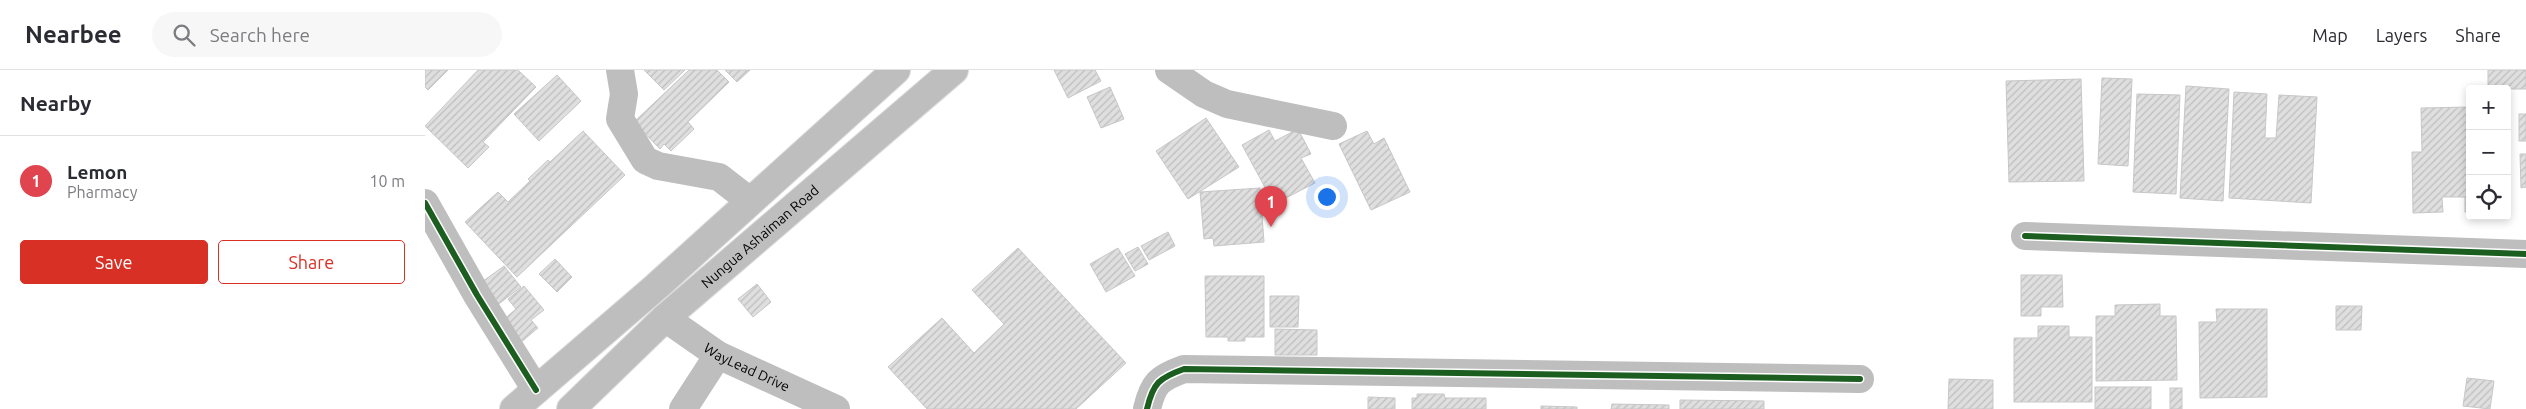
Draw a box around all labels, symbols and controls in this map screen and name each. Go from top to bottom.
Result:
search box [152,12,502,57]
text: Nearbee [25,21,122,48]
icon: search [170,21,198,49]
text: Search here [210,24,310,46]
text: Map [2312,25,2348,45]
text: Layers [2376,25,2427,45]
text: Share [2455,25,2501,45]
map controls [2466,85,2511,220]
button: + [2466,85,2511,130]
text: Nearby [20,91,91,115]
button: − [2466,130,2511,175]
text: Lemon [67,161,127,183]
text: 1 [31,172,41,190]
text: 10 m [369,172,405,190]
button: locate [2466,175,2511,220]
street label: Nungua Ashaiman Road [698,182,822,291]
text: Pharmacy [67,183,137,201]
your location [1314,184,1340,210]
pin: 1 [1255,186,1287,227]
button: Save [20,240,208,284]
button: Share [218,240,405,284]
street label: WayLead Drive [701,340,792,395]

